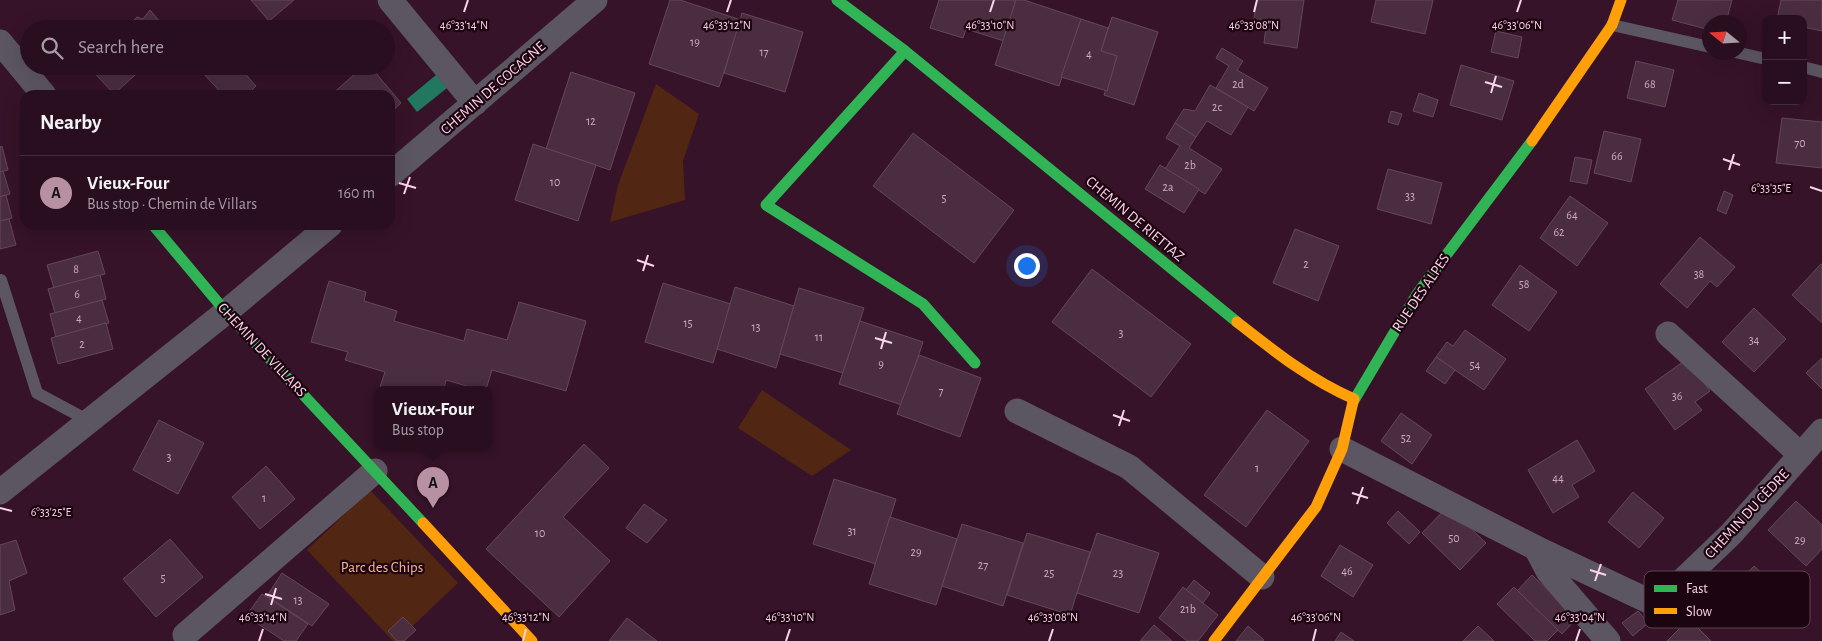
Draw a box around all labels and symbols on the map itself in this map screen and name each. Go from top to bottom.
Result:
north arrow [1702,15,1747,60]
text: 46°33'14"N [440,19,488,31]
text: 46°33'12"N [703,19,751,31]
text: 46°33'10"N [966,19,1014,31]
text: 46°33'08"N [1229,19,1279,31]
text: 46°33'06"N [1492,19,1542,31]
house number: 19 [690,36,700,48]
street label: CHEMIN DE COCAGNE [438,39,548,137]
house number: 17 [759,46,769,58]
house number: 4 [1086,48,1092,60]
house number: 2d [1232,78,1244,90]
house number: 68 [1644,78,1656,90]
house number: 2c [1212,101,1222,113]
house number: 12 [586,115,596,127]
house number: 70 [1794,137,1806,149]
house number: 66 [1611,150,1623,162]
house number: 2b [1184,159,1196,171]
street label: CHEMIN DE RIETTAZ [1083,174,1187,264]
house number: 10 [550,176,560,188]
house number: 2a [1162,181,1174,193]
text: 6°33'35"E [1751,182,1791,194]
house number: 33 [1405,190,1415,202]
house number: 5 [941,192,947,204]
house number: 64 [1566,209,1578,221]
house number: 62 [1553,226,1565,238]
street label: RUE DES ALPES [1389,251,1453,335]
your location [1014,253,1040,279]
house number: 2 [1303,258,1309,270]
house number: 8 [73,263,79,275]
house number: 38 [1694,268,1705,280]
house number: 58 [1519,278,1530,290]
house number: 6 [74,288,80,300]
street label: CHEMIN DE VILLARS [215,300,309,400]
house number: 4 [76,312,82,324]
house number: 15 [683,317,693,329]
house number: 13 [751,321,761,333]
house number: 3 [1119,327,1124,339]
house number: 11 [815,331,823,343]
house number: 34 [1749,334,1760,346]
house number: 2 [79,338,85,350]
house number: 9 [878,358,884,370]
house number: 54 [1470,359,1481,371]
house number: 7 [938,385,944,397]
house number: 36 [1672,390,1683,402]
house number: 52 [1401,432,1412,444]
house number: 3 [167,451,172,463]
house number: 1 [1255,462,1259,474]
street label: CHEMIN DU CÈDRE [1701,465,1792,561]
pin: A [417,467,449,508]
house number: 44 [1552,472,1564,484]
house number: 1 [262,492,266,504]
text: 6°33'25"E [31,506,72,518]
house number: 31 [847,525,857,537]
house number: 10 [535,527,545,539]
house number: 50 [1448,532,1460,544]
house number: 29 [1794,534,1806,546]
house number: 29 [910,546,922,558]
house number: 27 [978,559,988,571]
park label: Parc des Chips [341,560,423,575]
house number: 46 [1341,565,1353,577]
house number: 25 [1044,567,1054,579]
house number: 23 [1113,567,1123,579]
legend [1644,571,1810,628]
house number: 5 [160,572,166,584]
text: Fast [1686,582,1708,596]
house number: 13 [293,594,303,606]
house number: 21b [1180,603,1196,615]
text: Slow [1686,605,1713,619]
text: 46°33'14"N [239,611,287,623]
text: 46°33'12"N [502,611,550,623]
text: 46°33'10"N [766,611,814,623]
text: 46°33'08"N [1028,611,1078,623]
text: 46°33'06"N [1291,611,1341,623]
text: 46°33'04"N [1555,611,1605,623]

